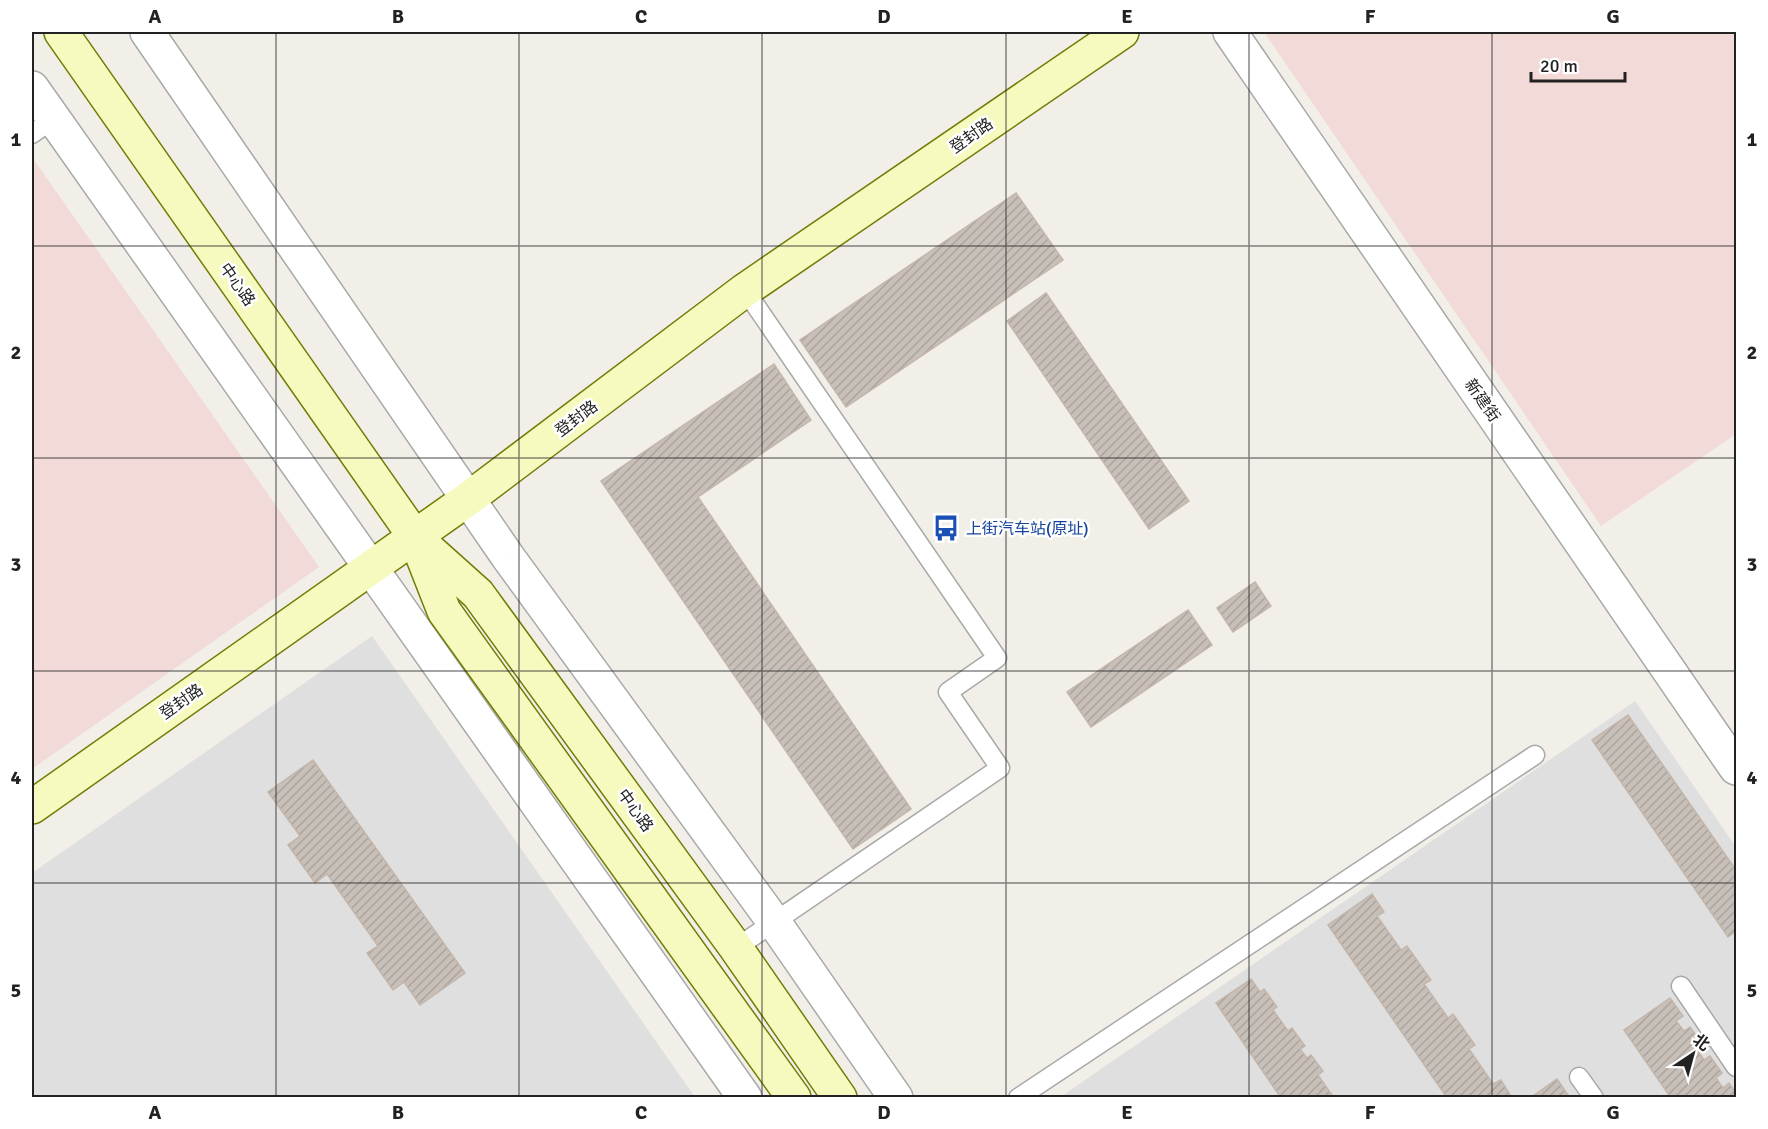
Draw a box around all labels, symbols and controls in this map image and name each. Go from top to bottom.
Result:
text: A [149,4,162,29]
text: B [392,4,404,29]
text: C [635,4,647,29]
text: D [877,4,891,29]
text: E [1121,4,1133,29]
text: F [1365,4,1376,29]
text: G [1606,4,1620,29]
scale bar [1531,45,1626,83]
text: 20 m [1540,55,1578,77]
street label: 登封路 [946,114,997,158]
text: 1 [11,127,22,152]
text: 1 [1747,127,1758,152]
street label: 中心路 [215,259,259,310]
text: 2 [11,340,21,365]
text: 2 [1747,340,1757,365]
street label: 新建街 [1460,375,1504,426]
street label: 登封路 [551,396,602,441]
bus stop icon: 上街汽车站(原址) [931,513,961,543]
place label: 上街汽车站(原址) [966,519,1089,539]
text: 3 [11,552,21,577]
text: 3 [1747,552,1757,577]
street label: 登封路 [156,680,207,724]
text: 4 [11,765,22,790]
text: 4 [1747,765,1758,790]
street label: 中心路 [613,785,657,836]
text: 5 [11,978,21,1003]
text: 5 [1747,978,1757,1003]
north arrow [1663,1024,1723,1084]
text: 北 [1689,1030,1714,1055]
text: A [149,1100,162,1125]
text: B [392,1100,404,1125]
text: C [635,1100,647,1125]
text: D [877,1100,891,1125]
text: E [1121,1100,1133,1125]
text: F [1365,1100,1376,1125]
text: G [1606,1100,1620,1125]

